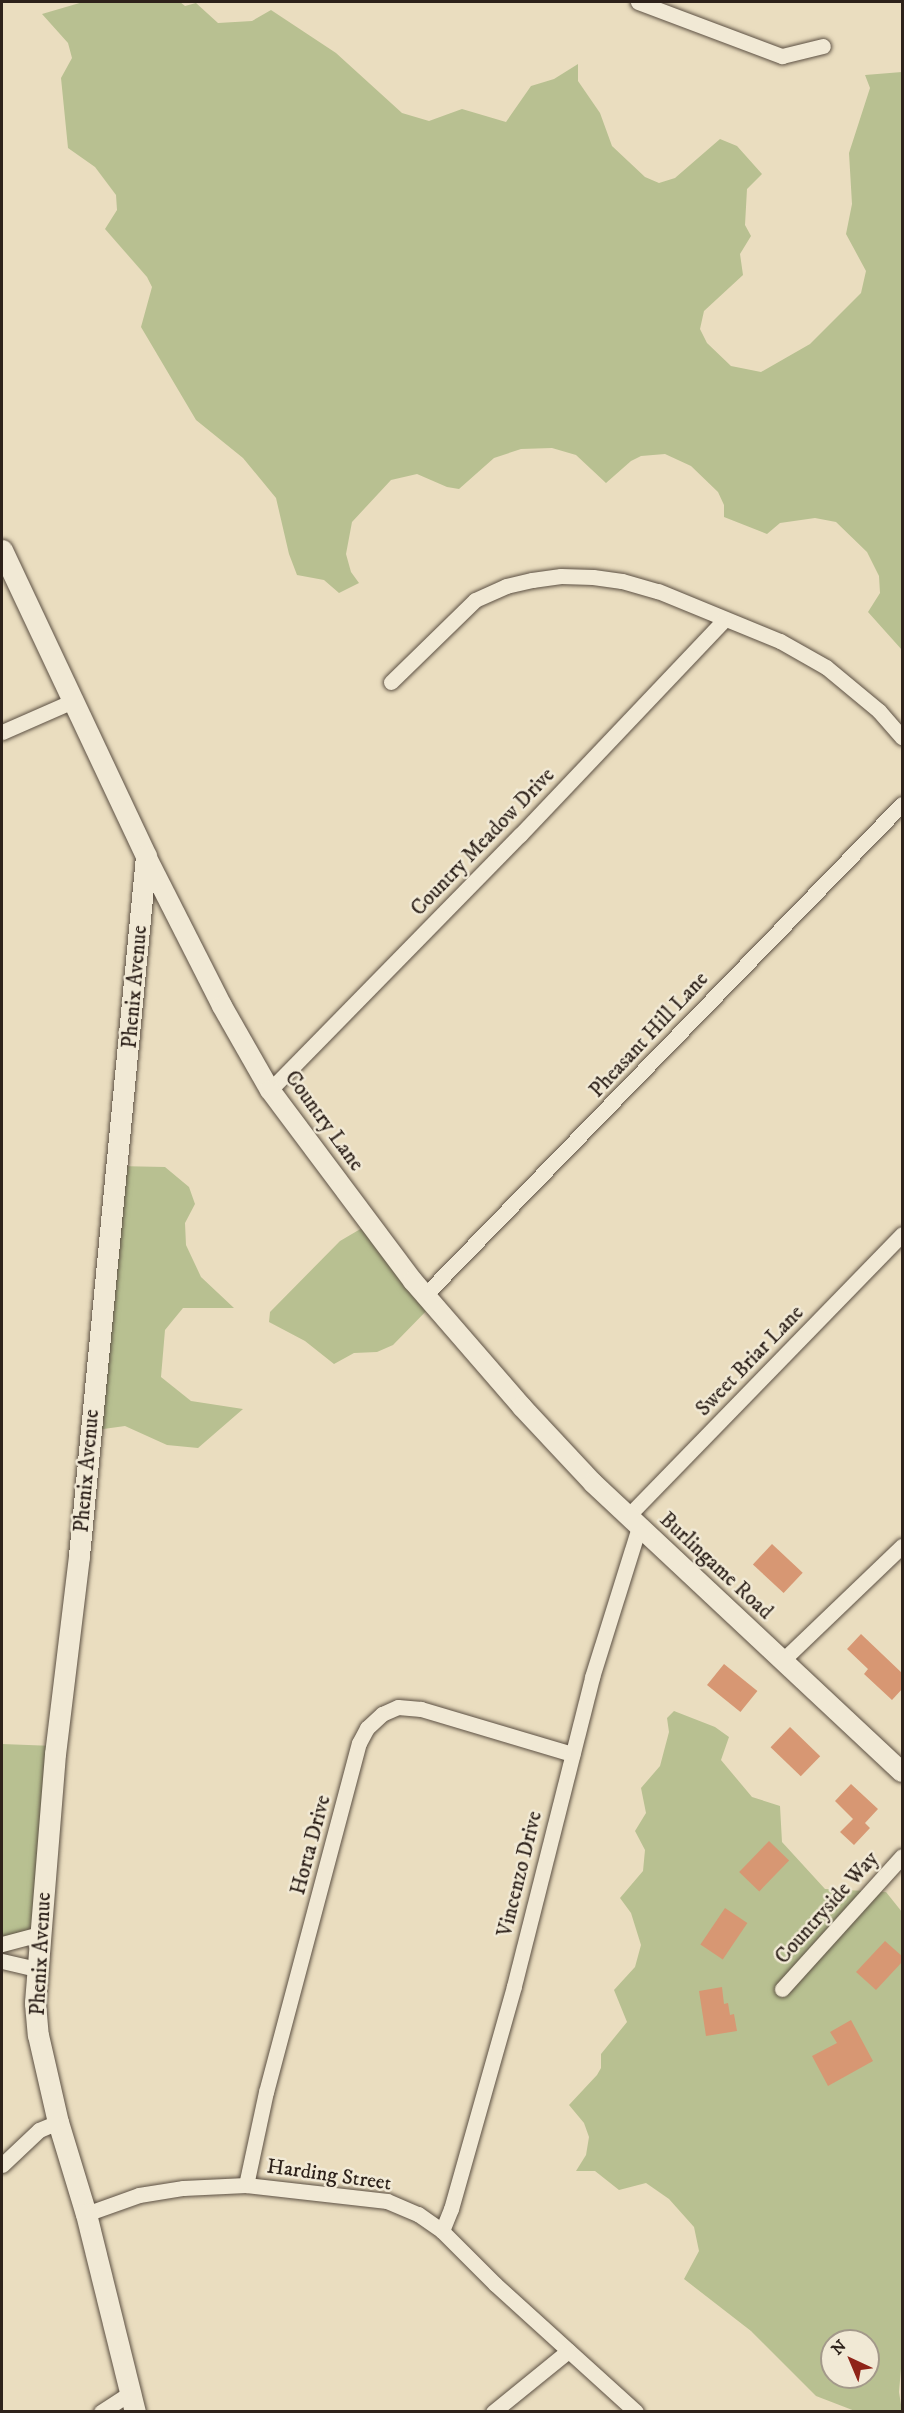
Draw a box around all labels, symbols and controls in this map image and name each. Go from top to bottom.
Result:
street label: Country Meadow Drive [406,763,560,921]
street label: Phenix Avenue [117,924,153,1050]
street label: Pheasant Hill Lane [584,967,714,1103]
street label: Country Lane [279,1066,369,1176]
street label: Sweet Briar Lane [691,1300,809,1422]
street label: Phenix Avenue [69,1408,105,1534]
street label: Burlingame Road [654,1507,778,1625]
street label: Horta Drive [286,1792,336,1898]
street label: Vincenzo Drive [492,1808,548,1940]
street label: Countryside Way [770,1847,884,1969]
street label: Phenix Avenue [25,1892,57,2016]
street label: Harding Street [265,2154,393,2196]
north arrow [820,2329,880,2389]
text: N [827,2336,851,2359]

